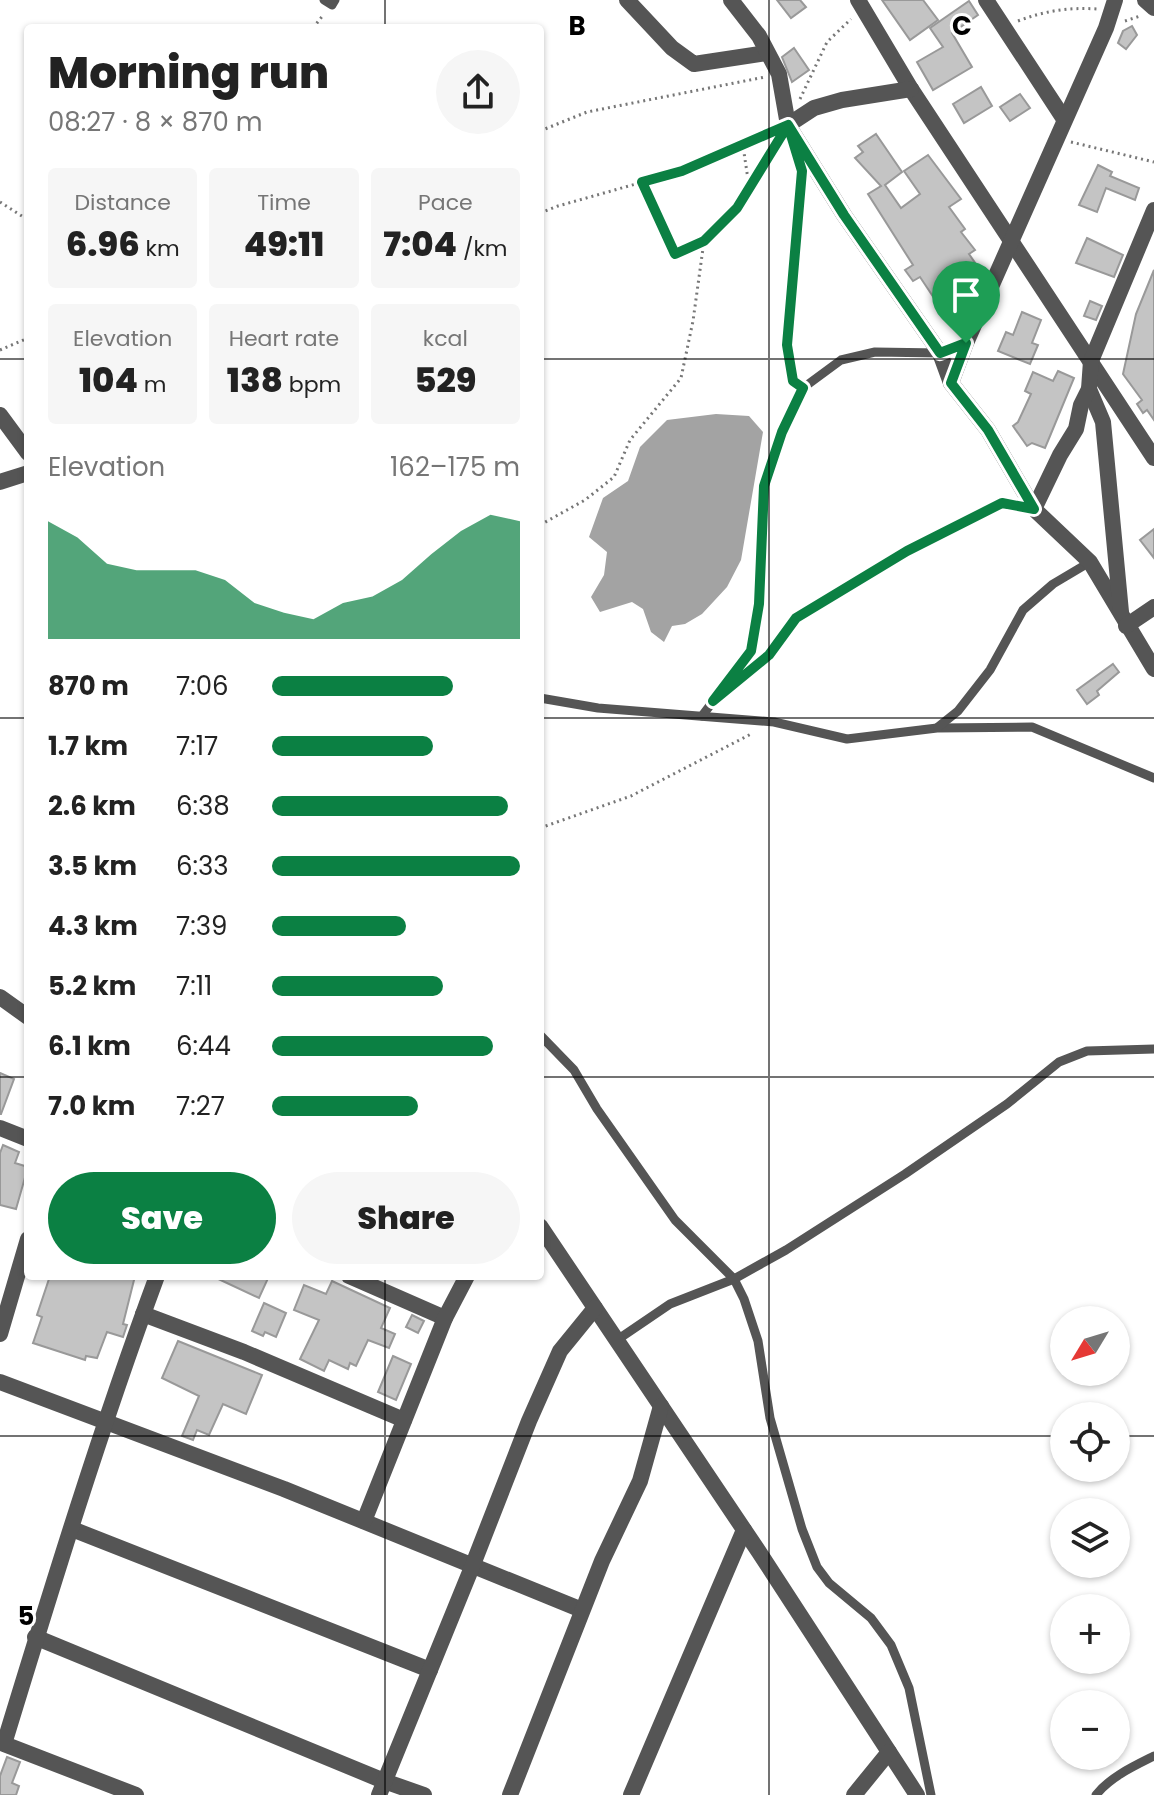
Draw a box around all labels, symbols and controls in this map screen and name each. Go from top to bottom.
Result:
text: B [568,8,586,44]
text: C [952,8,972,44]
text: Morning run [48,42,329,103]
button: share [436,50,520,134]
text: 08:27 · 8 × 870 m [48,104,262,140]
text: Distance [74,187,171,218]
text: Time [257,187,311,218]
text: Pace [418,187,473,218]
text: 6.96 [66,220,140,268]
text: 49:11 [244,220,324,268]
text: 7:04 [383,220,457,268]
text: km [140,233,180,264]
text: /km [457,233,507,264]
pin [932,261,1000,343]
icon: arrive [944,273,988,317]
text: Elevation [73,323,172,354]
text: Heart rate [229,323,339,354]
text: kcal [423,323,468,354]
text: 104 [79,356,138,404]
text: 138 [227,356,283,404]
text: 529 [414,356,476,404]
text: m [138,369,166,400]
text: bpm [283,369,341,400]
text: Elevation [48,449,165,485]
text: 162–175 m [390,449,520,485]
text: 870 m [48,668,129,704]
text: 7:06 [176,668,229,704]
text: 1.7 km [48,728,128,764]
text: 7:17 [176,728,218,764]
text: 2.6 km [48,788,136,824]
text: 6:38 [176,788,230,824]
text: 3.5 km [48,848,137,884]
text: 6:33 [176,848,229,884]
text: 4.3 km [48,908,138,944]
text: 7:39 [176,908,227,944]
text: 5.2 km [48,968,136,1004]
text: 7:11 [176,968,212,1004]
text: 6.1 km [48,1028,131,1064]
text: 6:44 [176,1028,231,1064]
text: 7.0 km [48,1088,135,1124]
text: 7:27 [176,1088,225,1124]
button: Save [48,1172,276,1264]
button: Share [292,1172,520,1264]
north arrow [1050,1306,1130,1386]
map controls [1050,1306,1130,1770]
button: locate [1050,1402,1130,1482]
button: layers [1050,1498,1130,1578]
button: + [1050,1594,1130,1674]
text: 5 [18,1598,34,1634]
button: − [1050,1690,1130,1770]

